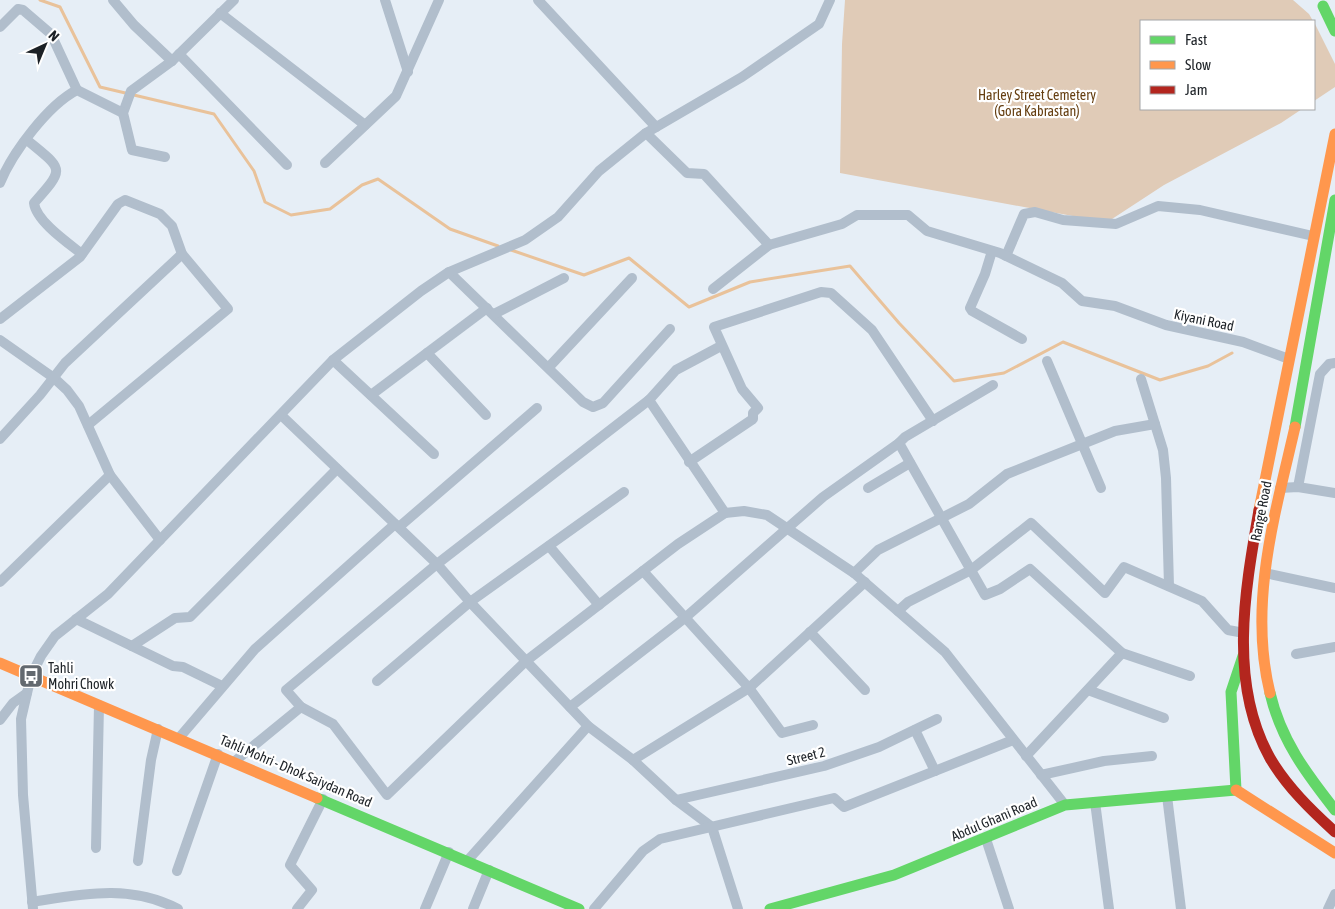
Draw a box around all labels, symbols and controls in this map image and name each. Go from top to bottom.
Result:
north arrow [20,20,70,70]
legend [1140,20,1315,110]
text: N [46,27,63,44]
text: Fast [1185,31,1207,48]
text: Slow [1185,56,1211,73]
text: Jam [1185,81,1208,98]
park label: Harley Street Cemetery (Gora Kabrastan) [978,87,1096,119]
street label: Kiyani Road [1173,306,1235,334]
street label: Range Road [1247,480,1275,542]
place label: Tahli Mohri Chowk [48,660,114,692]
bus stop icon: Tahli Mohri Chowk [18,663,44,689]
street label: Tahli Mohri - Dhok Saiydan Road [217,732,375,810]
street label: Street 2 [785,743,827,769]
street label: Abdul Ghani Road [949,794,1039,844]

